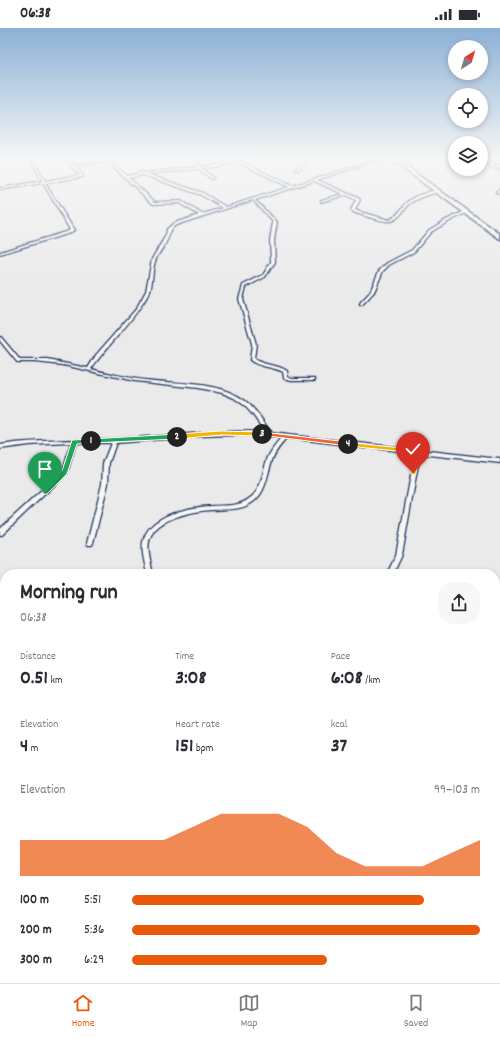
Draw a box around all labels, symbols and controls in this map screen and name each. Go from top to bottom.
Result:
text: 06:38 [20,3,51,25]
north arrow [448,40,488,80]
map controls [448,40,488,176]
button: locate [448,88,488,128]
button: layers [448,136,488,176]
pin: 3 [252,424,272,444]
text: 3 [260,426,264,442]
pin: 2 [167,427,187,447]
text: 2 [175,429,179,445]
pin: 1 [81,431,101,451]
pin [396,432,430,473]
text: 1 [90,433,92,449]
pin: 4 [338,434,358,454]
text: 4 [346,436,350,452]
icon: check [402,438,424,460]
pin [28,452,62,493]
icon: arrive [34,458,56,480]
text: Morning run [20,578,118,609]
button: share [438,582,480,624]
text: 06:38 [20,609,47,628]
text: Distance [20,649,56,665]
text: Time [175,649,194,665]
text: Pace [331,649,350,665]
text: 0.51 [20,665,48,693]
text: 3:08 [175,665,206,693]
text: 6:08 [331,665,363,693]
text: km [48,673,62,689]
text: /km [363,673,380,689]
text: Elevation [20,717,58,733]
text: Heart rate [175,717,220,733]
text: kcal [331,717,347,733]
text: 4 [20,733,28,761]
text: 151 [175,733,193,761]
text: 37 [331,733,347,761]
text: m [28,741,38,757]
text: bpm [193,741,213,757]
text: Elevation [20,781,65,800]
text: 99–103 m [434,781,480,800]
text: 100 m [20,891,49,910]
text: 5:51 [84,891,101,910]
text: 200 m [20,921,52,940]
text: 5:36 [84,921,104,940]
text: 300 m [20,951,52,970]
text: 6:29 [84,951,104,970]
tab: Home [72,992,95,1032]
tab: Map [238,992,260,1032]
tab: Saved [404,992,428,1032]

